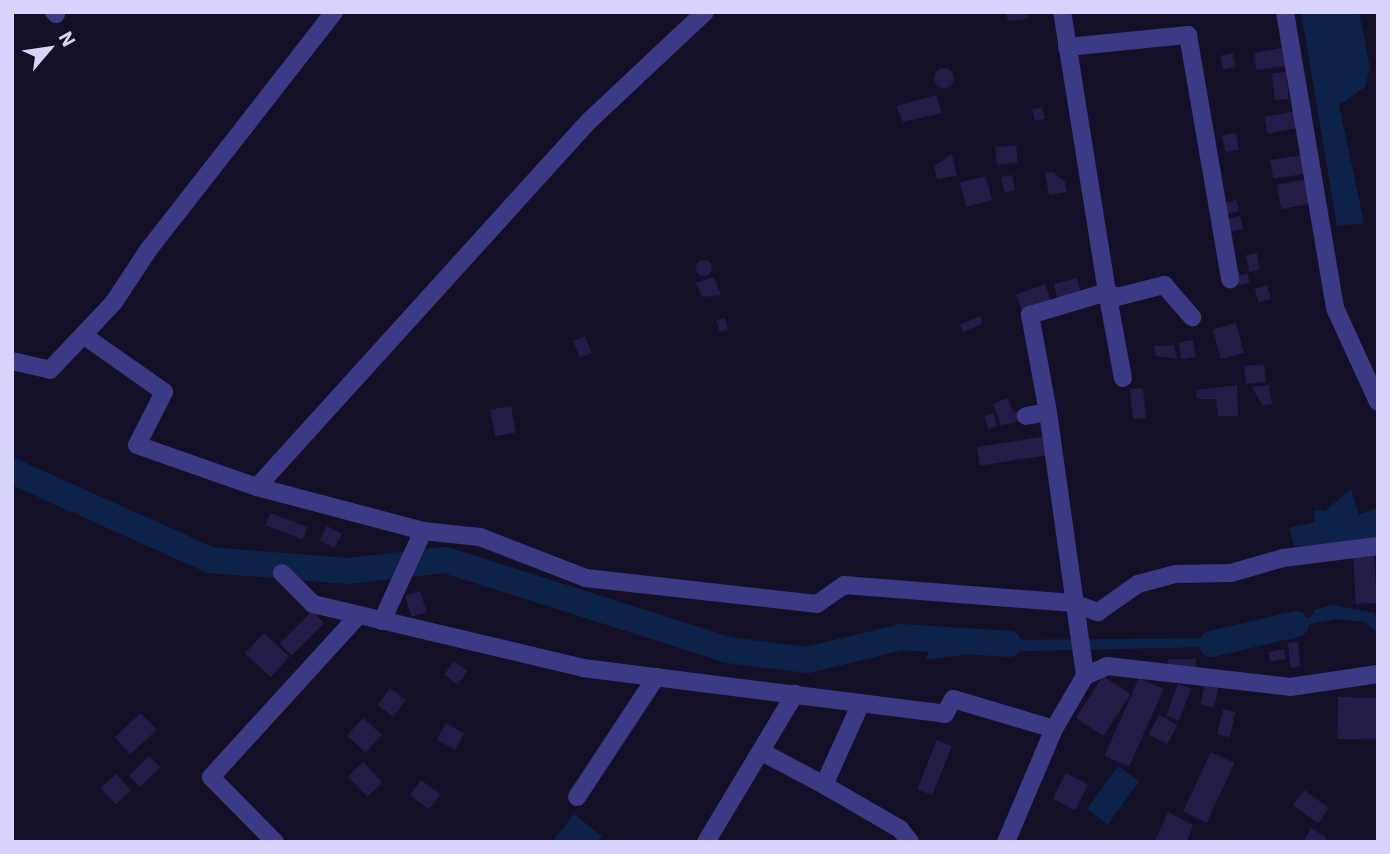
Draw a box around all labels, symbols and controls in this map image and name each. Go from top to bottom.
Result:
north arrow [14,14,84,84]
text: N [54,27,81,51]

